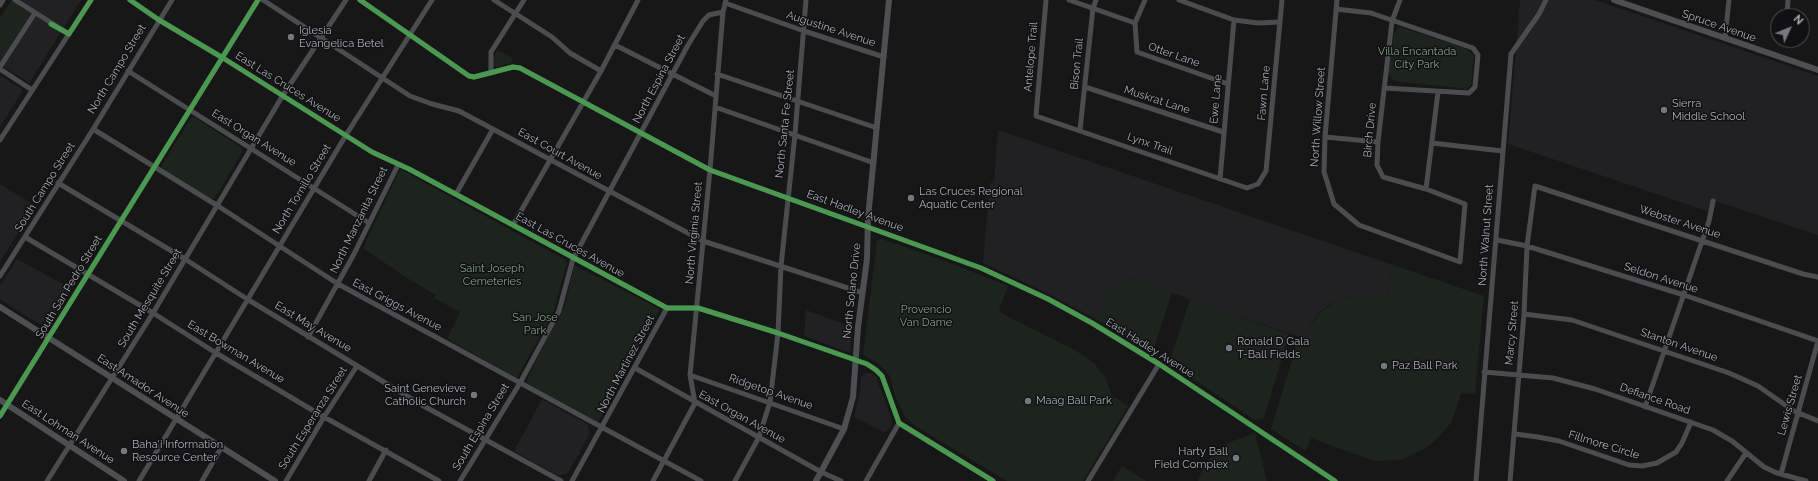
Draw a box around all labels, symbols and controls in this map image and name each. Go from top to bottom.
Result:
street label: Spruce Avenue [1680,7,1758,45]
street label: Augustine Avenue [785,8,877,50]
north arrow [1770,8,1810,48]
text: N [1791,12,1806,28]
street label: Antelope Trail [1021,21,1041,93]
street label: North Campo Street [85,22,149,116]
place label: Iglesia Evangelica Betel [299,24,384,50]
marker: Iglesia Evangelica Betel [286,32,296,42]
street label: North Espina Street [630,32,688,126]
street label: Bison Trail [1068,38,1086,90]
street label: Otter Lane [1146,40,1202,70]
park label: Villa Encantada City Park [1378,45,1456,71]
street label: East Las Cruces Avenue [233,49,343,125]
street label: Fawn Lane [1255,65,1273,121]
street label: North Willow Street [1308,67,1328,167]
street label: North Santa Fe Street [773,69,797,179]
street label: Ewe Lane [1207,74,1225,124]
street label: Muskrat Lane [1122,83,1192,117]
place label: Sierra Middle School [1672,97,1745,123]
street label: Birch Drive [1361,102,1379,158]
marker: Sierra Middle School [1659,105,1669,115]
street label: East Organ Avenue [209,107,299,169]
street label: East Court Avenue [516,125,604,183]
street label: Lynx Trail [1126,130,1174,158]
street label: South Campo Street [12,140,78,234]
street label: North Tornillo Street [270,142,334,236]
street label: North Manzanita Street [327,165,391,275]
street label: North Virginia Street [683,181,705,285]
street label: North Walnut Street [1476,184,1496,286]
place label: Las Cruces Regional Aquatic Center [919,185,1023,211]
street label: East Hadley Avenue [805,187,905,235]
marker: Las Cruces Regional Aquatic Center [906,193,916,203]
street label: Webster Avenue [1638,203,1722,241]
street label: East Las Cruces Avenue [513,210,627,280]
street label: South San Pedro Street [33,233,105,341]
street label: North Solano Drive [840,243,864,339]
street label: South Mesquite Street [115,246,185,350]
street label: Seldon Avenue [1622,260,1700,296]
park label: Saint Joseph Cemeteries [460,262,524,288]
street label: East Griggs Avenue [350,276,444,334]
street label: East May Avenue [272,299,354,355]
street label: Marcy Street [1503,300,1521,366]
park label: Provencio Van Dame [900,303,952,329]
park label: San Jose Park [512,311,558,337]
street label: North Martinez Street [595,313,657,415]
street label: East Hadley Avenue [1103,315,1197,381]
street label: East Bowman Avenue [185,318,287,386]
street label: Stanton Avenue [1639,326,1719,364]
place label: Ronald D Gala T-Ball Fields [1237,335,1309,361]
marker: Ronald D Gala T-Ball Fields [1224,343,1234,353]
street label: East Amador Avenue [95,351,191,421]
place label: Paz Ball Park [1392,359,1458,373]
marker: Paz Ball Park [1379,361,1389,371]
street label: South Esperanza Street [276,364,350,472]
street label: Ridgetop Avenue [727,371,815,413]
street label: Lewis Street [1775,373,1805,437]
street label: South Espina Street [450,381,512,473]
street label: Defiance Road [1618,381,1692,417]
place label: Saint Genevieve Catholic Church [384,382,466,408]
street label: East Organ Avenue [696,388,788,446]
marker: Saint Genevieve Catholic Church [469,390,479,400]
place label: Maag Ball Park [1036,394,1112,408]
marker: Maag Ball Park [1023,396,1033,406]
street label: East Lohman Avenue [19,397,117,467]
street label: Fillmore Circle [1567,428,1641,462]
place label: Baha'i Information Resource Center [132,438,223,464]
place label: Harty Ball Field Complex [1154,445,1228,471]
marker: Baha'i Information Resource Center [119,446,129,456]
marker: Harty Ball Field Complex [1231,453,1241,463]

